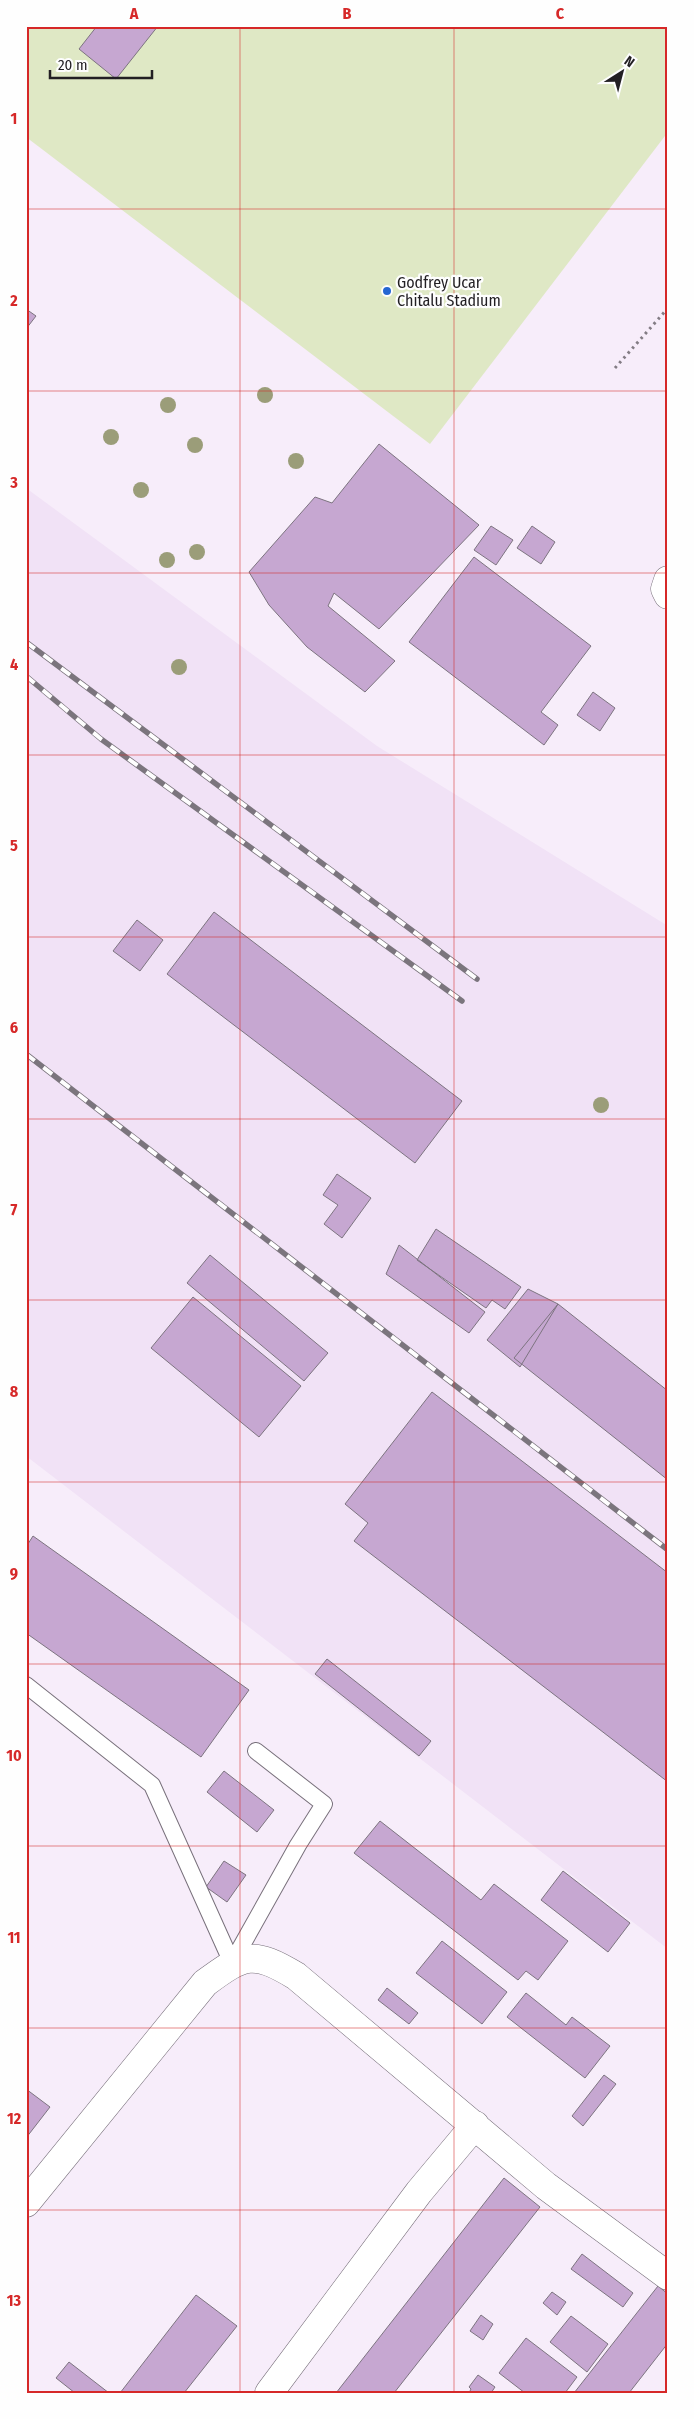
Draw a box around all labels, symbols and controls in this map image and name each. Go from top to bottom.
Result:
text: A [129,4,139,23]
text: B [343,4,352,23]
text: C [556,4,565,23]
scale bar [50,48,152,80]
north arrow [596,48,646,98]
text: N [621,53,638,71]
text: 20 m [58,56,88,74]
text: 1 [11,109,17,128]
place label: Godfrey Ucar Chitalu Stadium [397,273,501,310]
marker: Godfrey Ucar Chitalu Stadium [381,285,393,297]
text: 2 [9,291,18,310]
text: 3 [9,473,18,492]
text: 4 [10,655,18,674]
text: 5 [10,836,18,855]
text: 6 [10,1018,18,1037]
text: 7 [11,1200,18,1219]
text: 8 [10,1382,19,1401]
text: 9 [10,1564,18,1583]
text: 10 [6,1746,22,1765]
text: 11 [7,1928,21,1947]
text: 12 [7,2109,22,2128]
text: 13 [7,2291,22,2310]

